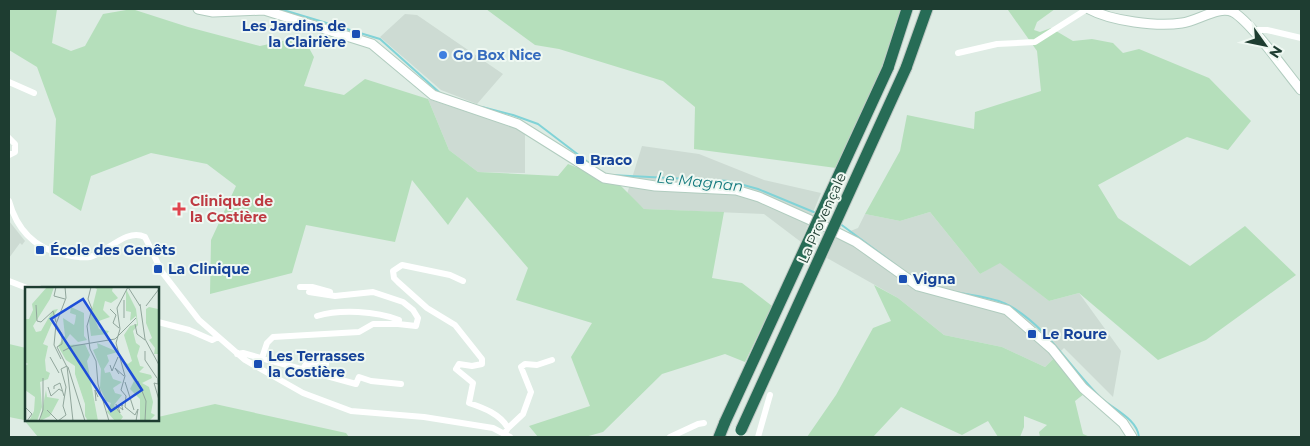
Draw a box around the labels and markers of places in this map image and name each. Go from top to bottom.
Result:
place label: Les Jardins de la Clairière [242,17,346,51]
marker: Les Jardins de la Clairière [350,28,362,40]
place label: Go Box Nice [453,46,542,64]
marker: Go Box Nice [437,49,449,61]
place label: Braco [590,151,632,169]
marker: Braco [574,154,586,166]
place label: Clinique de la Costière [190,192,273,226]
marker: Clinique de la Costière [172,202,186,216]
place label: École des Genêts [50,241,176,259]
marker: École des Genêts [34,244,46,256]
place label: La Clinique [168,260,250,278]
marker: La Clinique [152,263,164,275]
place label: Vigna [912,270,956,288]
marker: Vigna [897,273,909,285]
place label: Le Roure [1042,325,1107,343]
marker: Le Roure [1026,328,1038,340]
place label: Les Terrasses la Costière [268,347,365,381]
marker: Les Terrasses la Costière [252,358,264,370]

